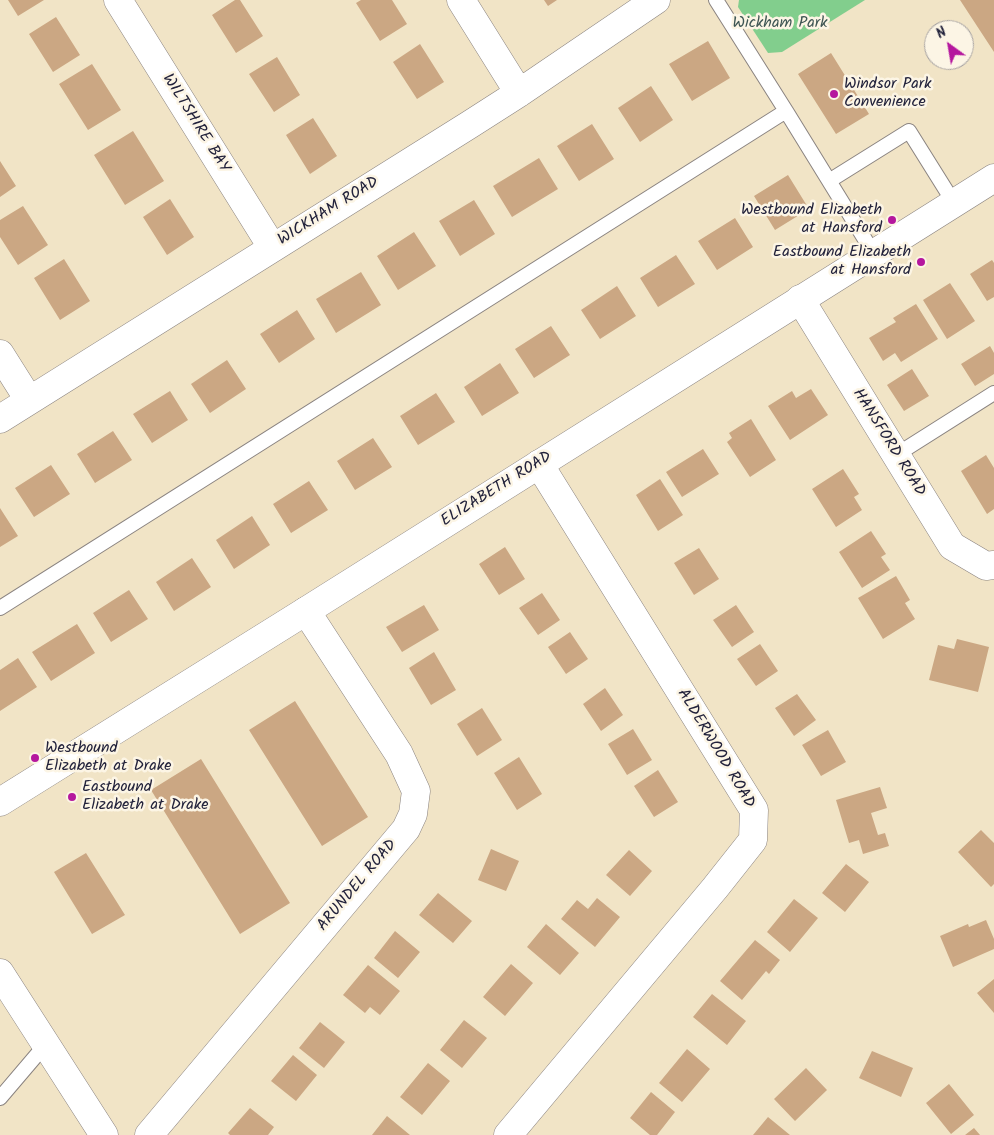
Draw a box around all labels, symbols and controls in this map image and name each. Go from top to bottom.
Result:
park label: Wickham Park [732,14,828,34]
north arrow [924,20,974,70]
text: N [932,21,951,45]
street label: WILTSHIRE BAY [157,71,233,177]
place label: Windsor Park Convenience [844,75,932,113]
marker: Windsor Park Convenience [828,88,840,100]
street label: WICKHAM ROAD [275,173,383,251]
place label: Westbound Elizabeth at Hansford [741,201,882,239]
marker: Westbound Elizabeth at Hansford [886,214,898,226]
place label: Eastbound Elizabeth at Hansford [773,243,911,281]
marker: Eastbound Elizabeth at Hansford [915,256,927,268]
street label: HANSFORD ROAD [847,386,929,500]
street label: ELIZABETH ROAD [438,448,556,532]
street label: ALDERWOOD ROAD [672,686,758,812]
place label: Westbound Elizabeth at Drake [45,739,171,777]
marker: Westbound Elizabeth at Drake [29,752,41,764]
place label: Eastbound Elizabeth at Drake [82,778,208,816]
marker: Eastbound Elizabeth at Drake [66,791,78,803]
street label: ARUNDEL ROAD [314,836,402,936]

